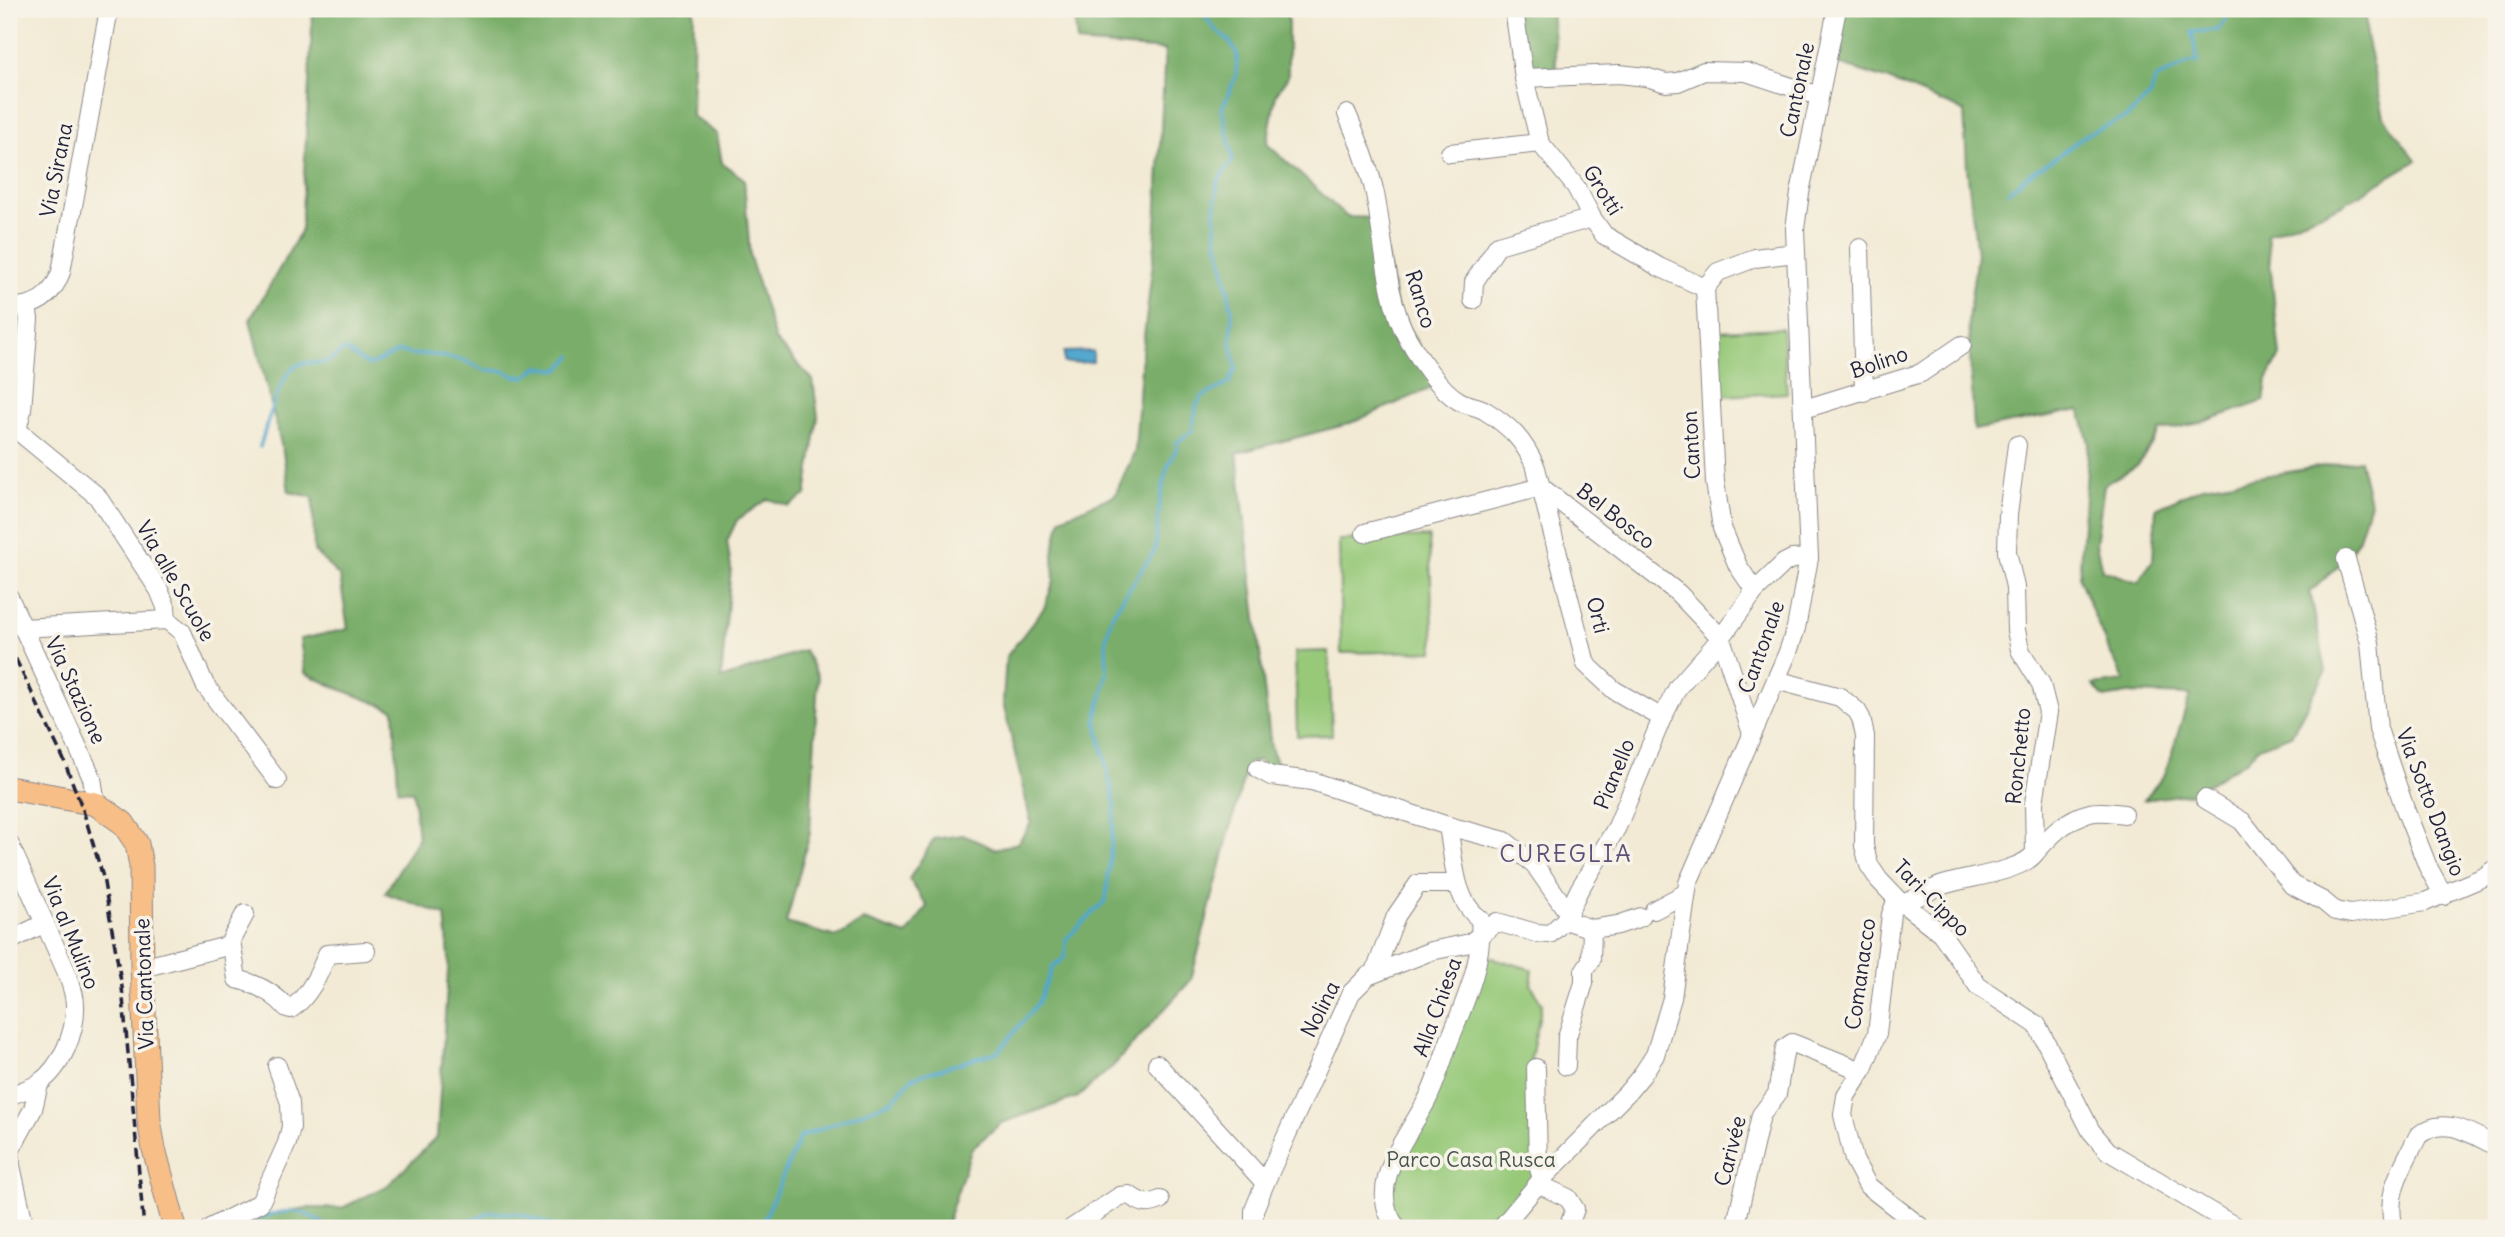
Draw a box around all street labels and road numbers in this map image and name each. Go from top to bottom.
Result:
street label: Cantonale [1774,40,1820,140]
street label: Via Sirana [34,120,78,220]
street label: Grotti [1577,160,1629,220]
street label: Ranco [1399,267,1443,331]
street label: Bolino [1847,340,1911,384]
street label: Canton [1676,410,1706,480]
street label: Bel Bosco [1571,477,1661,555]
street label: Via alle Scuole [131,516,221,646]
street label: Orti [1580,594,1616,636]
street label: Cantonale [1732,597,1790,697]
street label: Via Stazione [39,632,113,748]
street label: Ronchetto [1999,706,2037,806]
street label: Via Sotto Dangio [2390,724,2472,880]
street label: Pianello [1588,735,1640,813]
street label: Tarì-Cippo [1888,854,1976,942]
street label: Via al Mulino [36,873,106,993]
street label: Comanacco [1839,916,1881,1032]
street label: Via Cantonale [128,918,160,1050]
street label: Alla Chiesa [1407,954,1467,1060]
street label: Nolina [1294,976,1346,1042]
street label: Carivée [1708,1113,1752,1189]

